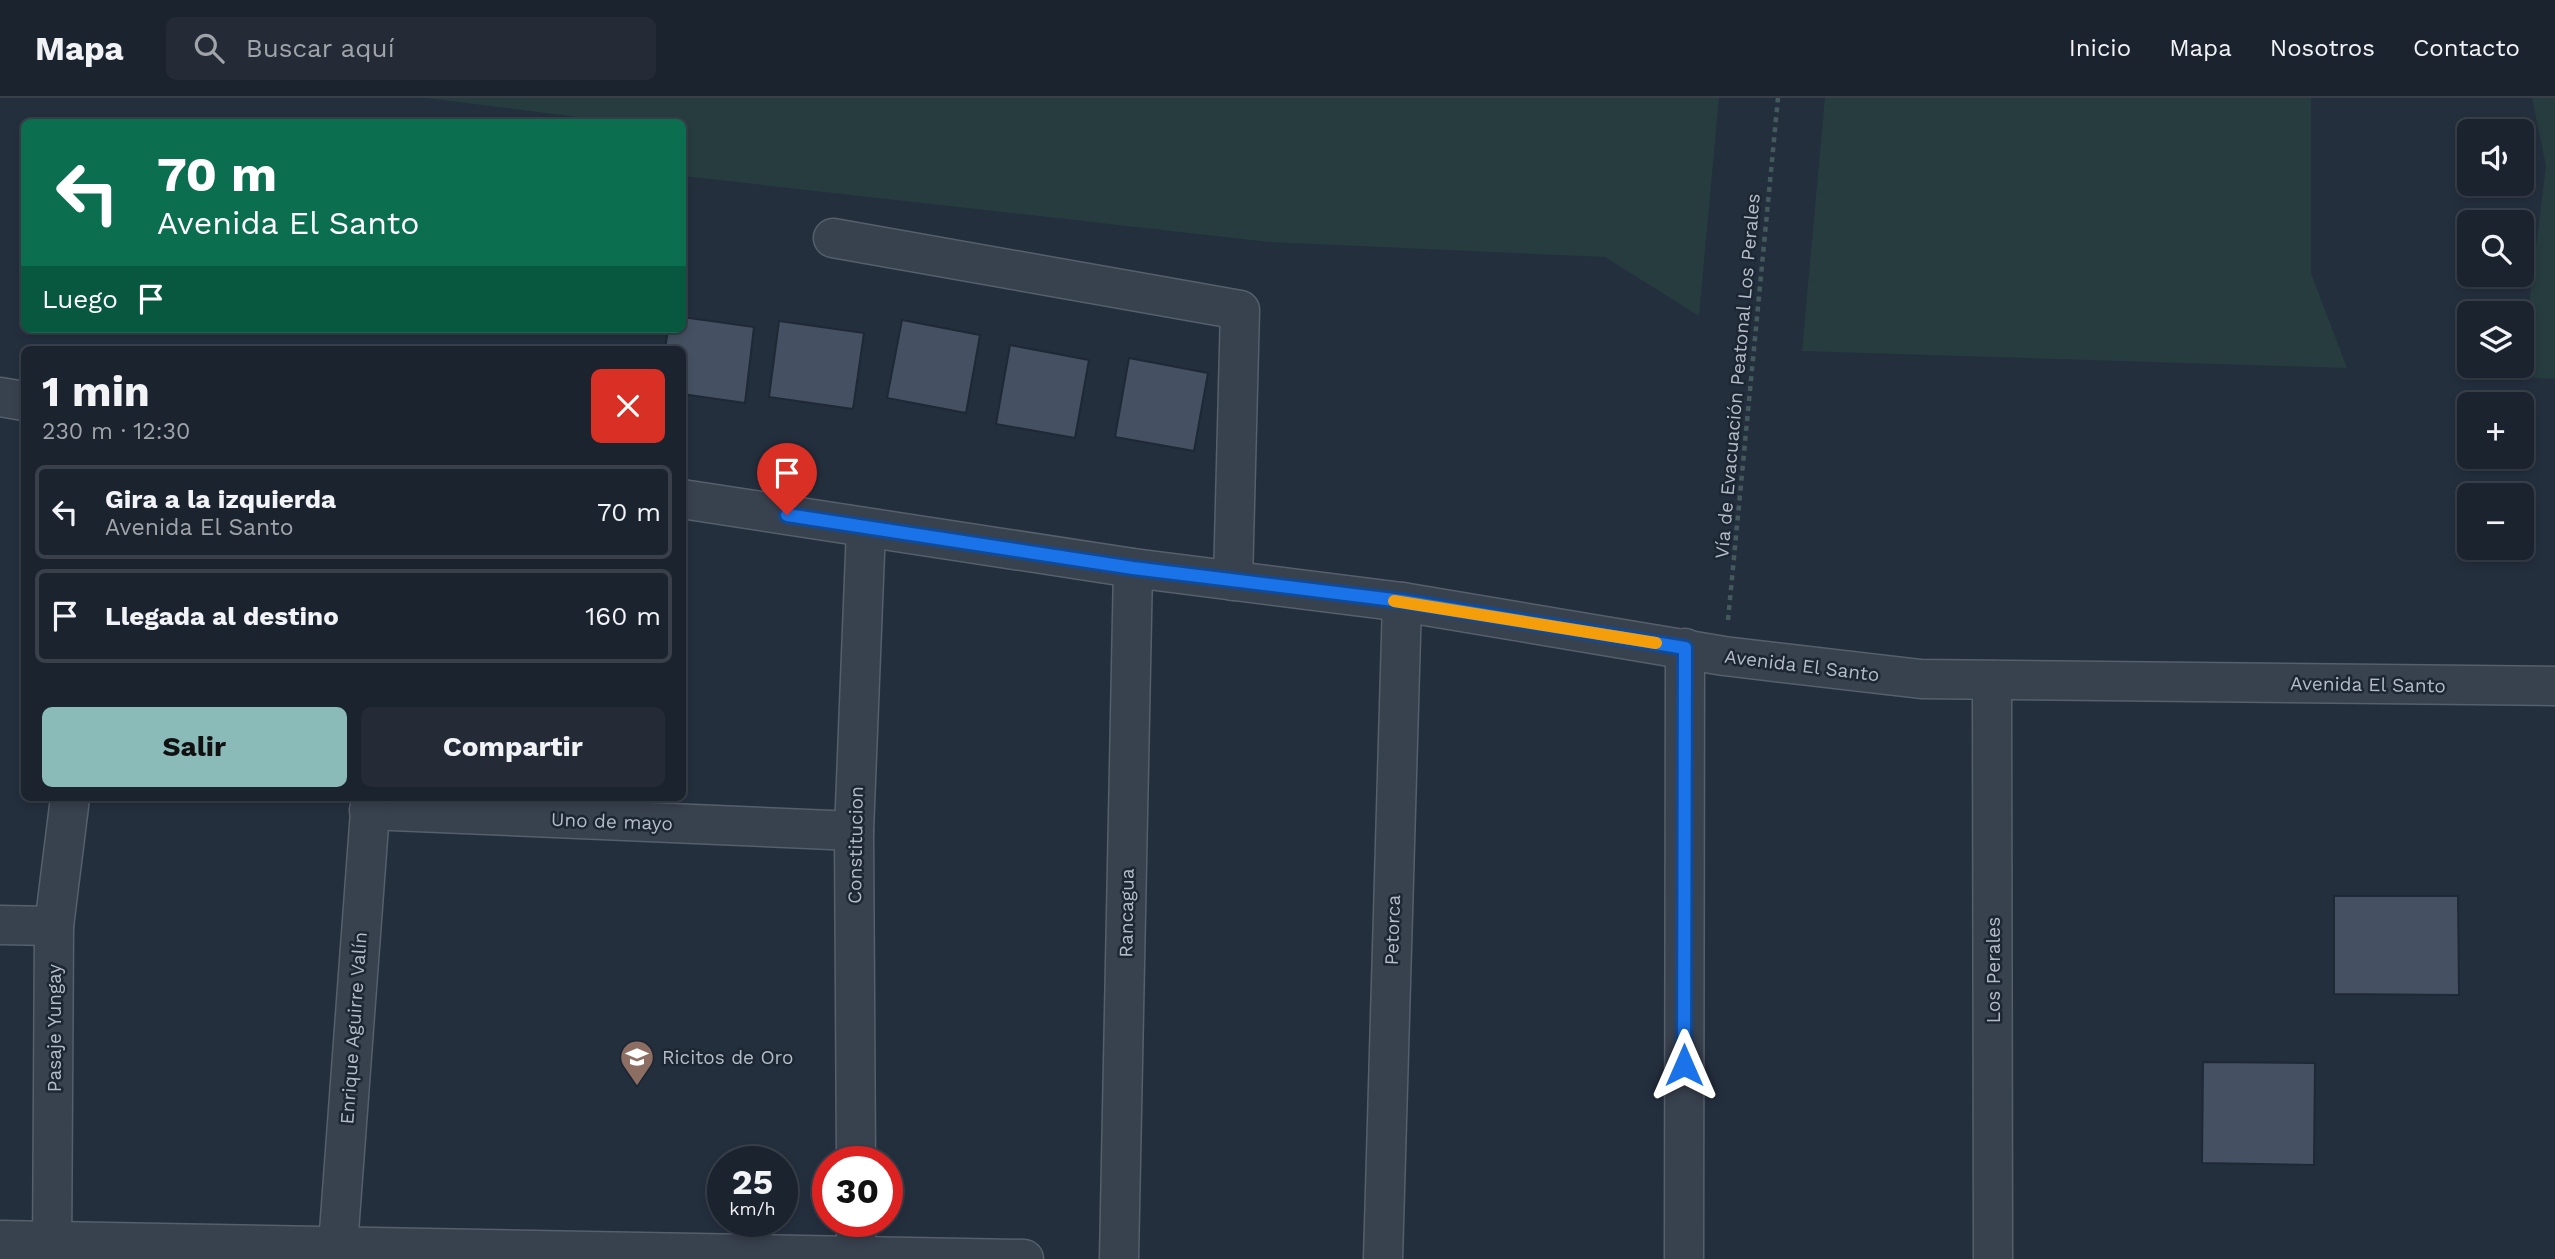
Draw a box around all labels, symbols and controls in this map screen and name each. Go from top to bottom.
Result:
search box [166,17,656,80]
text: Mapa [35,29,124,68]
icon: search [190,29,228,67]
text: Buscar aquí [246,33,395,63]
text: Inicio [2069,34,2131,62]
text: Mapa [2169,34,2232,62]
text: Nosotros [2270,34,2375,62]
text: Contacto [2413,34,2520,62]
map controls [2457,119,2534,560]
button: sound [2457,119,2534,196]
text: 70 m [157,145,277,203]
icon: left [42,147,133,238]
street label: Vía de Evacuación Peatonal Los Perales [1710,192,1765,560]
text: Avenida El Santo [157,204,419,242]
button: search [2457,210,2534,287]
icon: arrive [132,280,170,318]
text: Luego [42,284,118,314]
button: layers [2457,301,2534,378]
text: 1 min [42,367,150,416]
button: close [591,369,665,443]
button: + [2457,392,2534,469]
text: 230 m · 12:30 [42,418,190,445]
pin [757,443,817,515]
icon: arrive [768,454,806,492]
button: − [2457,483,2534,560]
text: Gira a la izquierda [105,484,336,514]
icon: left [46,493,84,531]
text: 70 m [597,497,661,527]
text: Avenida El Santo [105,514,294,541]
icon: arrive [46,597,84,635]
text: Llegada al destino [105,601,339,631]
text: 160 m [585,601,661,631]
street label: Avenida El Santo [1723,645,1881,686]
street label: Avenida El Santo [2290,672,2446,697]
button: Salir [42,707,347,787]
button: Compartir [361,707,665,787]
street label: Constitucion [843,786,868,904]
street label: Uno de mayo [551,808,673,835]
street label: Rancagua [1114,868,1139,958]
street label: Petorca [1380,894,1405,966]
street label: Los Perales [1982,917,2005,1023]
street label: Enrique Aguirre Valín [335,931,372,1125]
street label: Pasaje Yungay [43,964,66,1092]
position arrow [1647,1028,1721,1102]
school or university icon: Ricitos de Oro [618,1038,656,1087]
place label: Ricitos de Oro [662,1046,793,1069]
speed limit sign: 30 [812,1146,903,1237]
text: 25 [732,1161,773,1203]
text: km/h [729,1198,776,1219]

